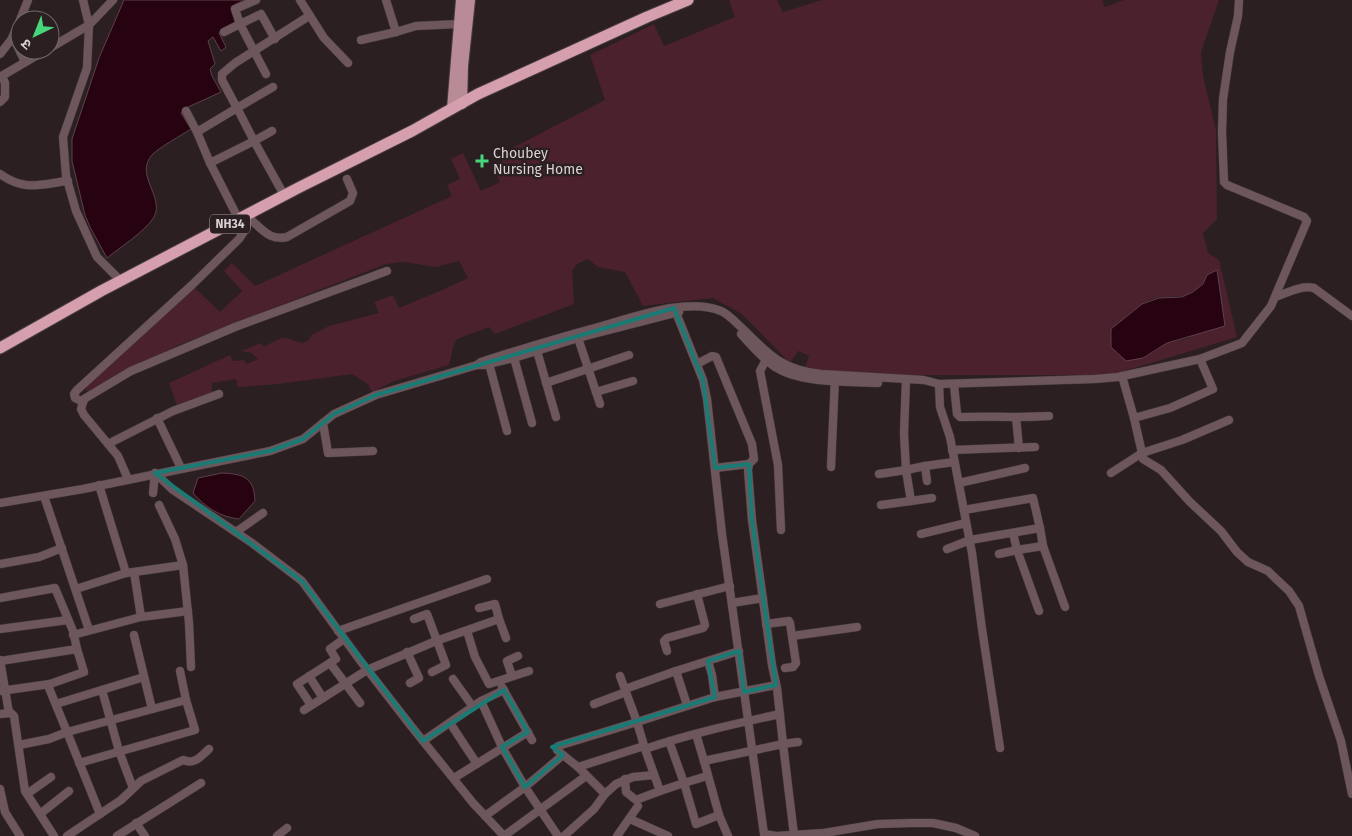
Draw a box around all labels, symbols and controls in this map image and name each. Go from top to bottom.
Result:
north arrow [10,10,60,60]
text: उ [17,35,35,53]
place label: Choubey Nursing Home [493,145,583,178]
marker: Choubey Nursing Home [475,154,489,168]
road number: NH34 [210,214,250,233]

